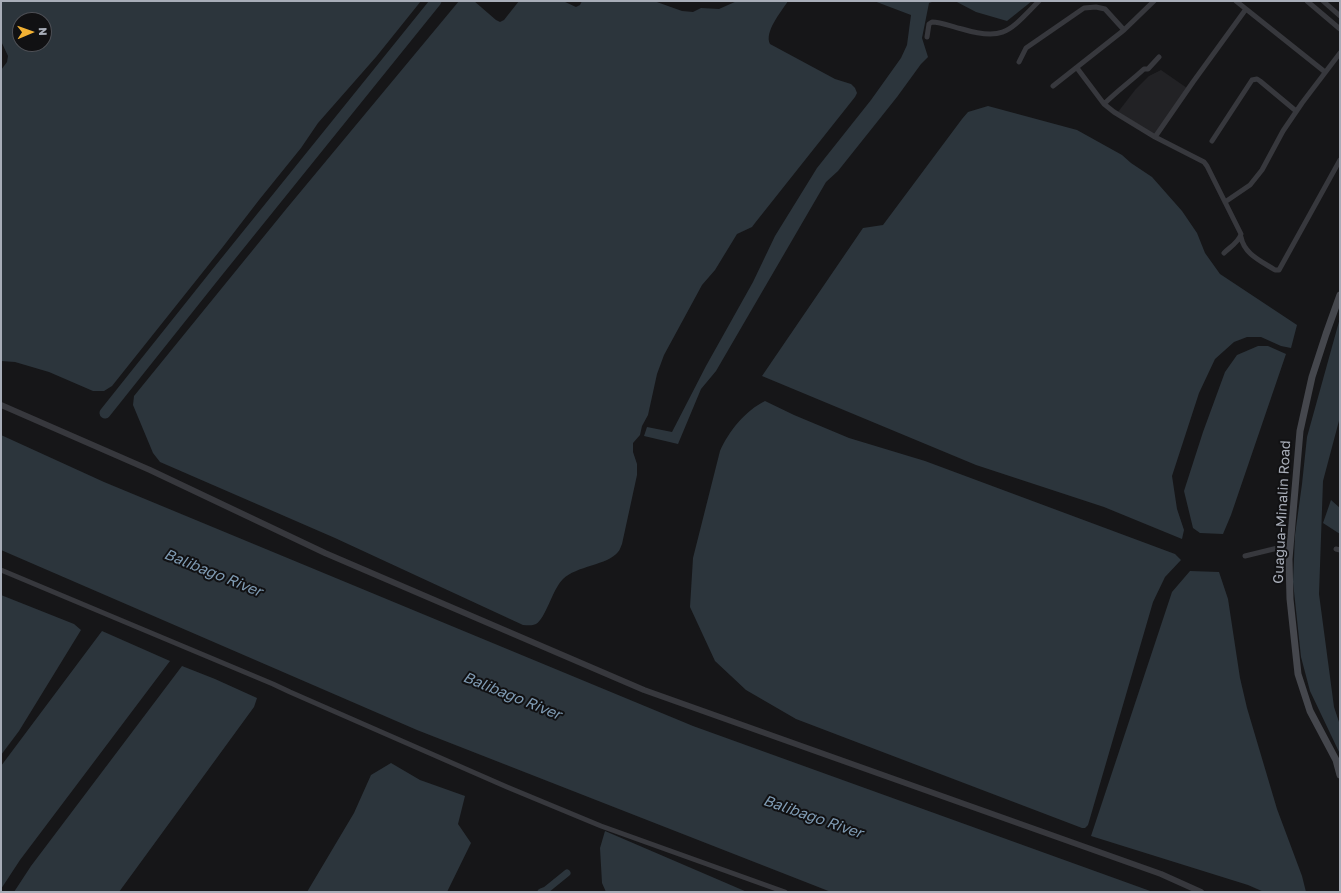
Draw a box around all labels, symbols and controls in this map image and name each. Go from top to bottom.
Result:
north arrow [12,12,52,52]
text: N [37,27,50,36]
street label: Guagua-Minalin Road [1270,440,1294,584]
water label: Balibago River [161,545,265,601]
water label: Balibago River [460,668,564,724]
water label: Balibago River [761,792,865,842]

